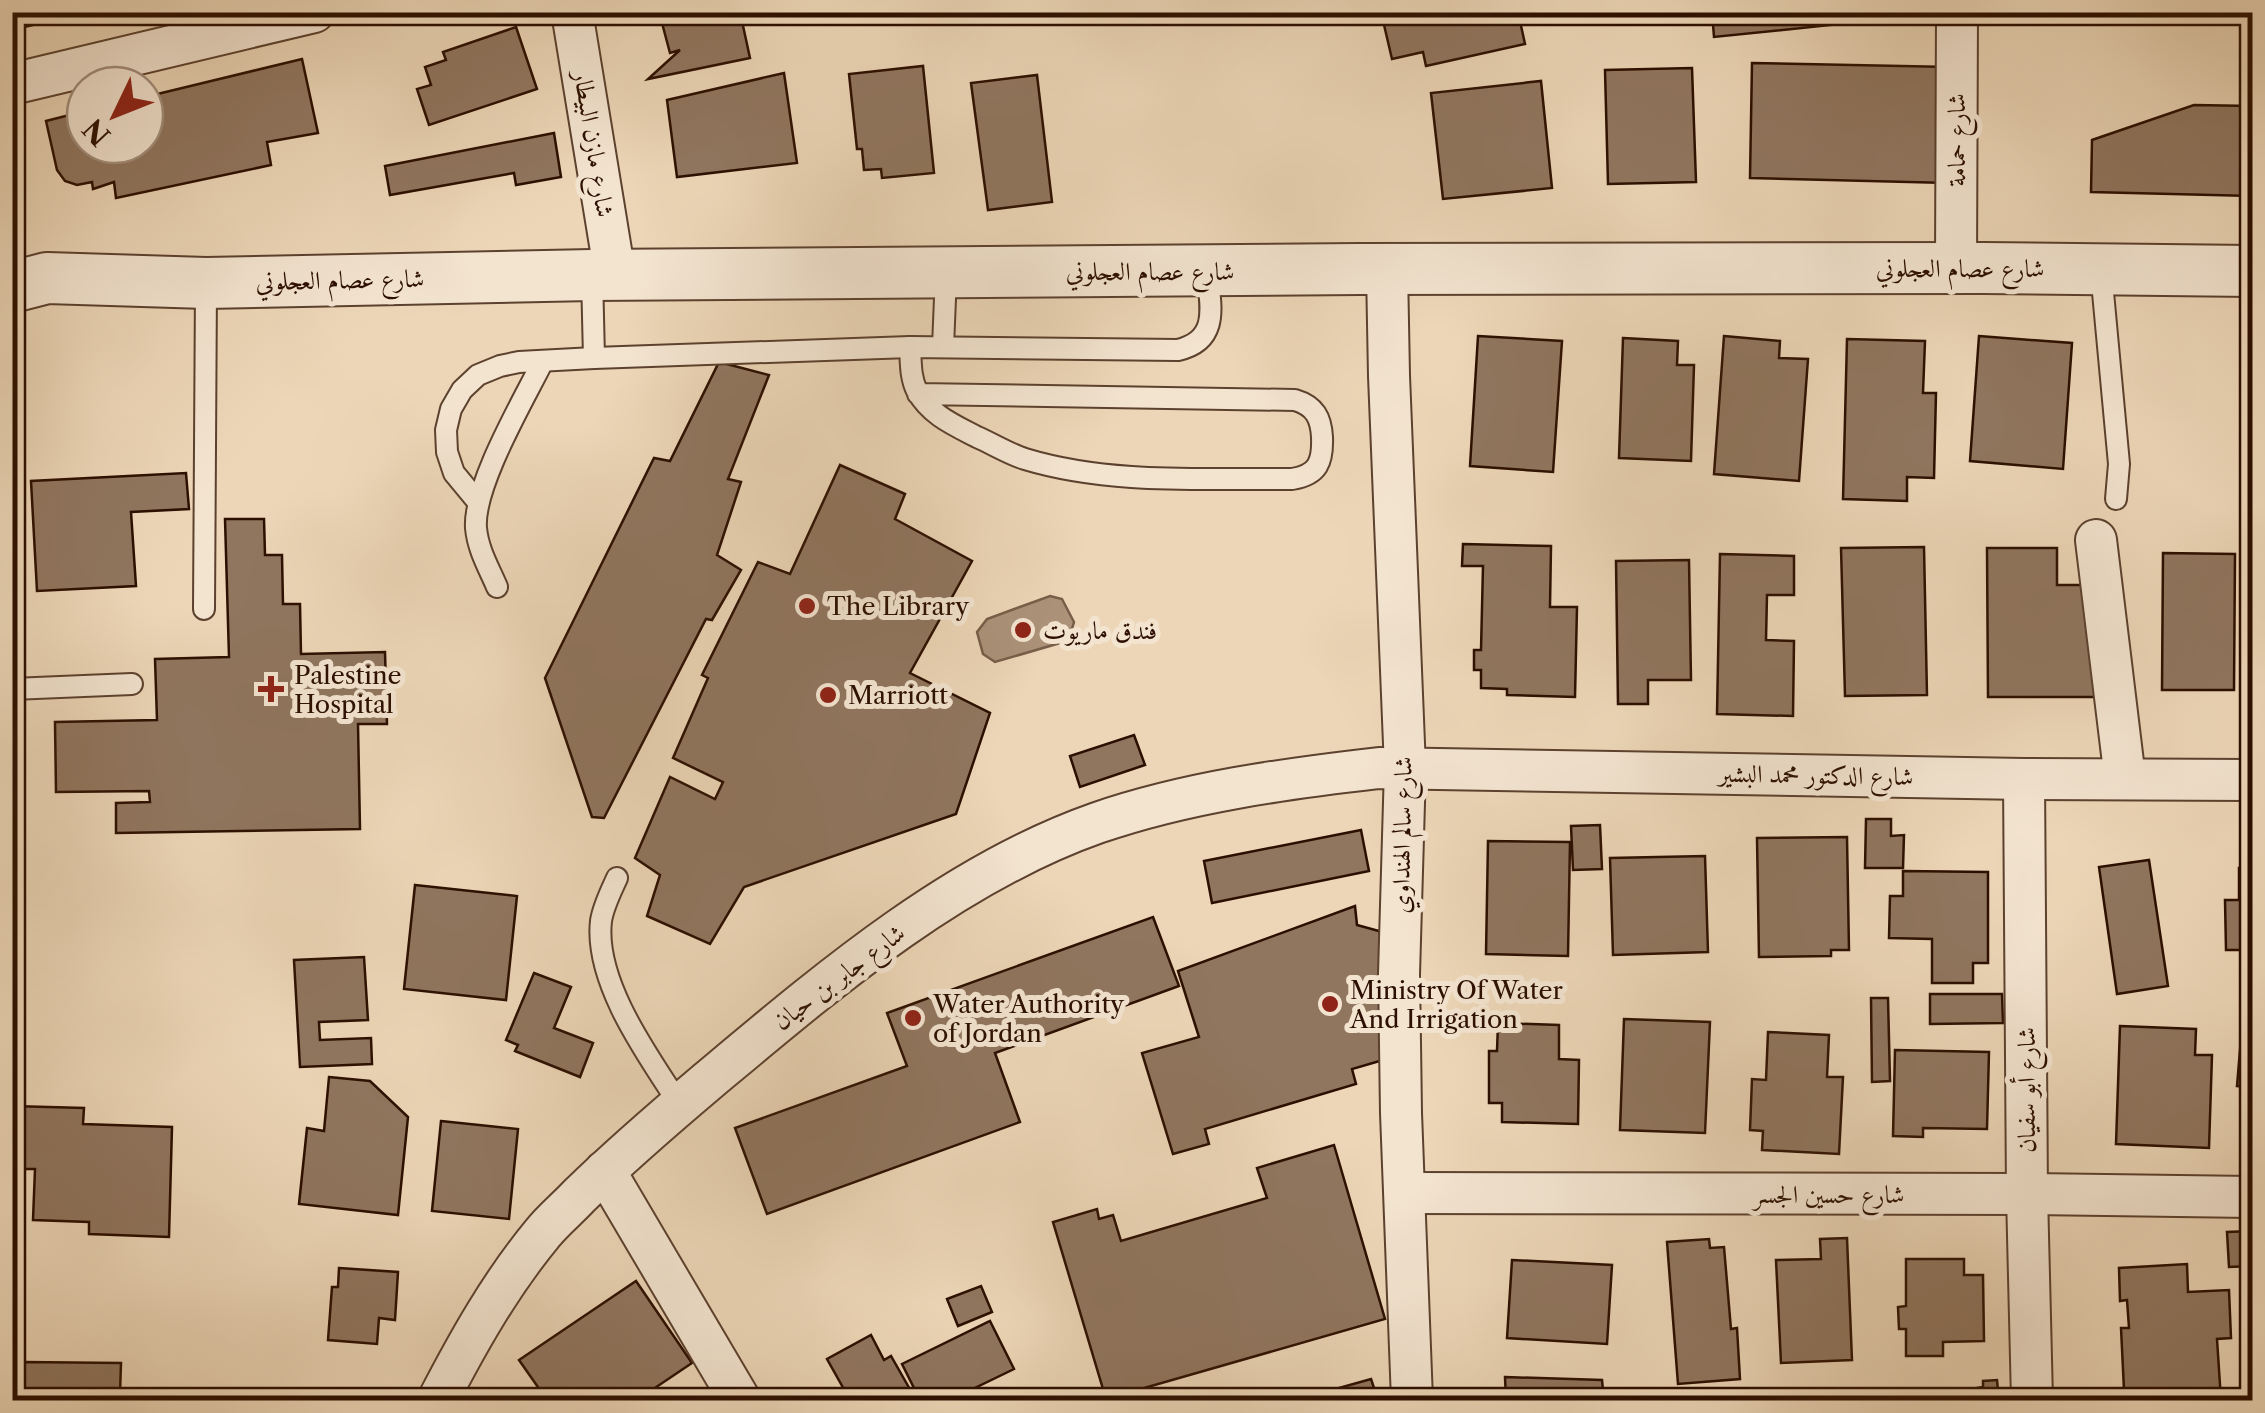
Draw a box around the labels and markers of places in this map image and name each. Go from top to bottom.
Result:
place label: The Library [827,591,970,622]
marker: The Library [796,595,818,617]
place label: فندق ماريوت [1043,615,1157,646]
marker: فندق ماريوت [1012,619,1034,641]
place label: Palestine Hospital [294,660,402,720]
marker: Palestine Hospital [258,676,284,702]
place label: Marriott [848,680,948,711]
marker: Marriott [817,684,839,706]
place label: Ministry Of Water And Irrigation [1349,975,1564,1035]
place label: Water Authority of Jordan [932,989,1125,1049]
marker: Ministry Of Water And Irrigation [1319,993,1341,1015]
marker: Water Authority of Jordan [902,1007,924,1029]

